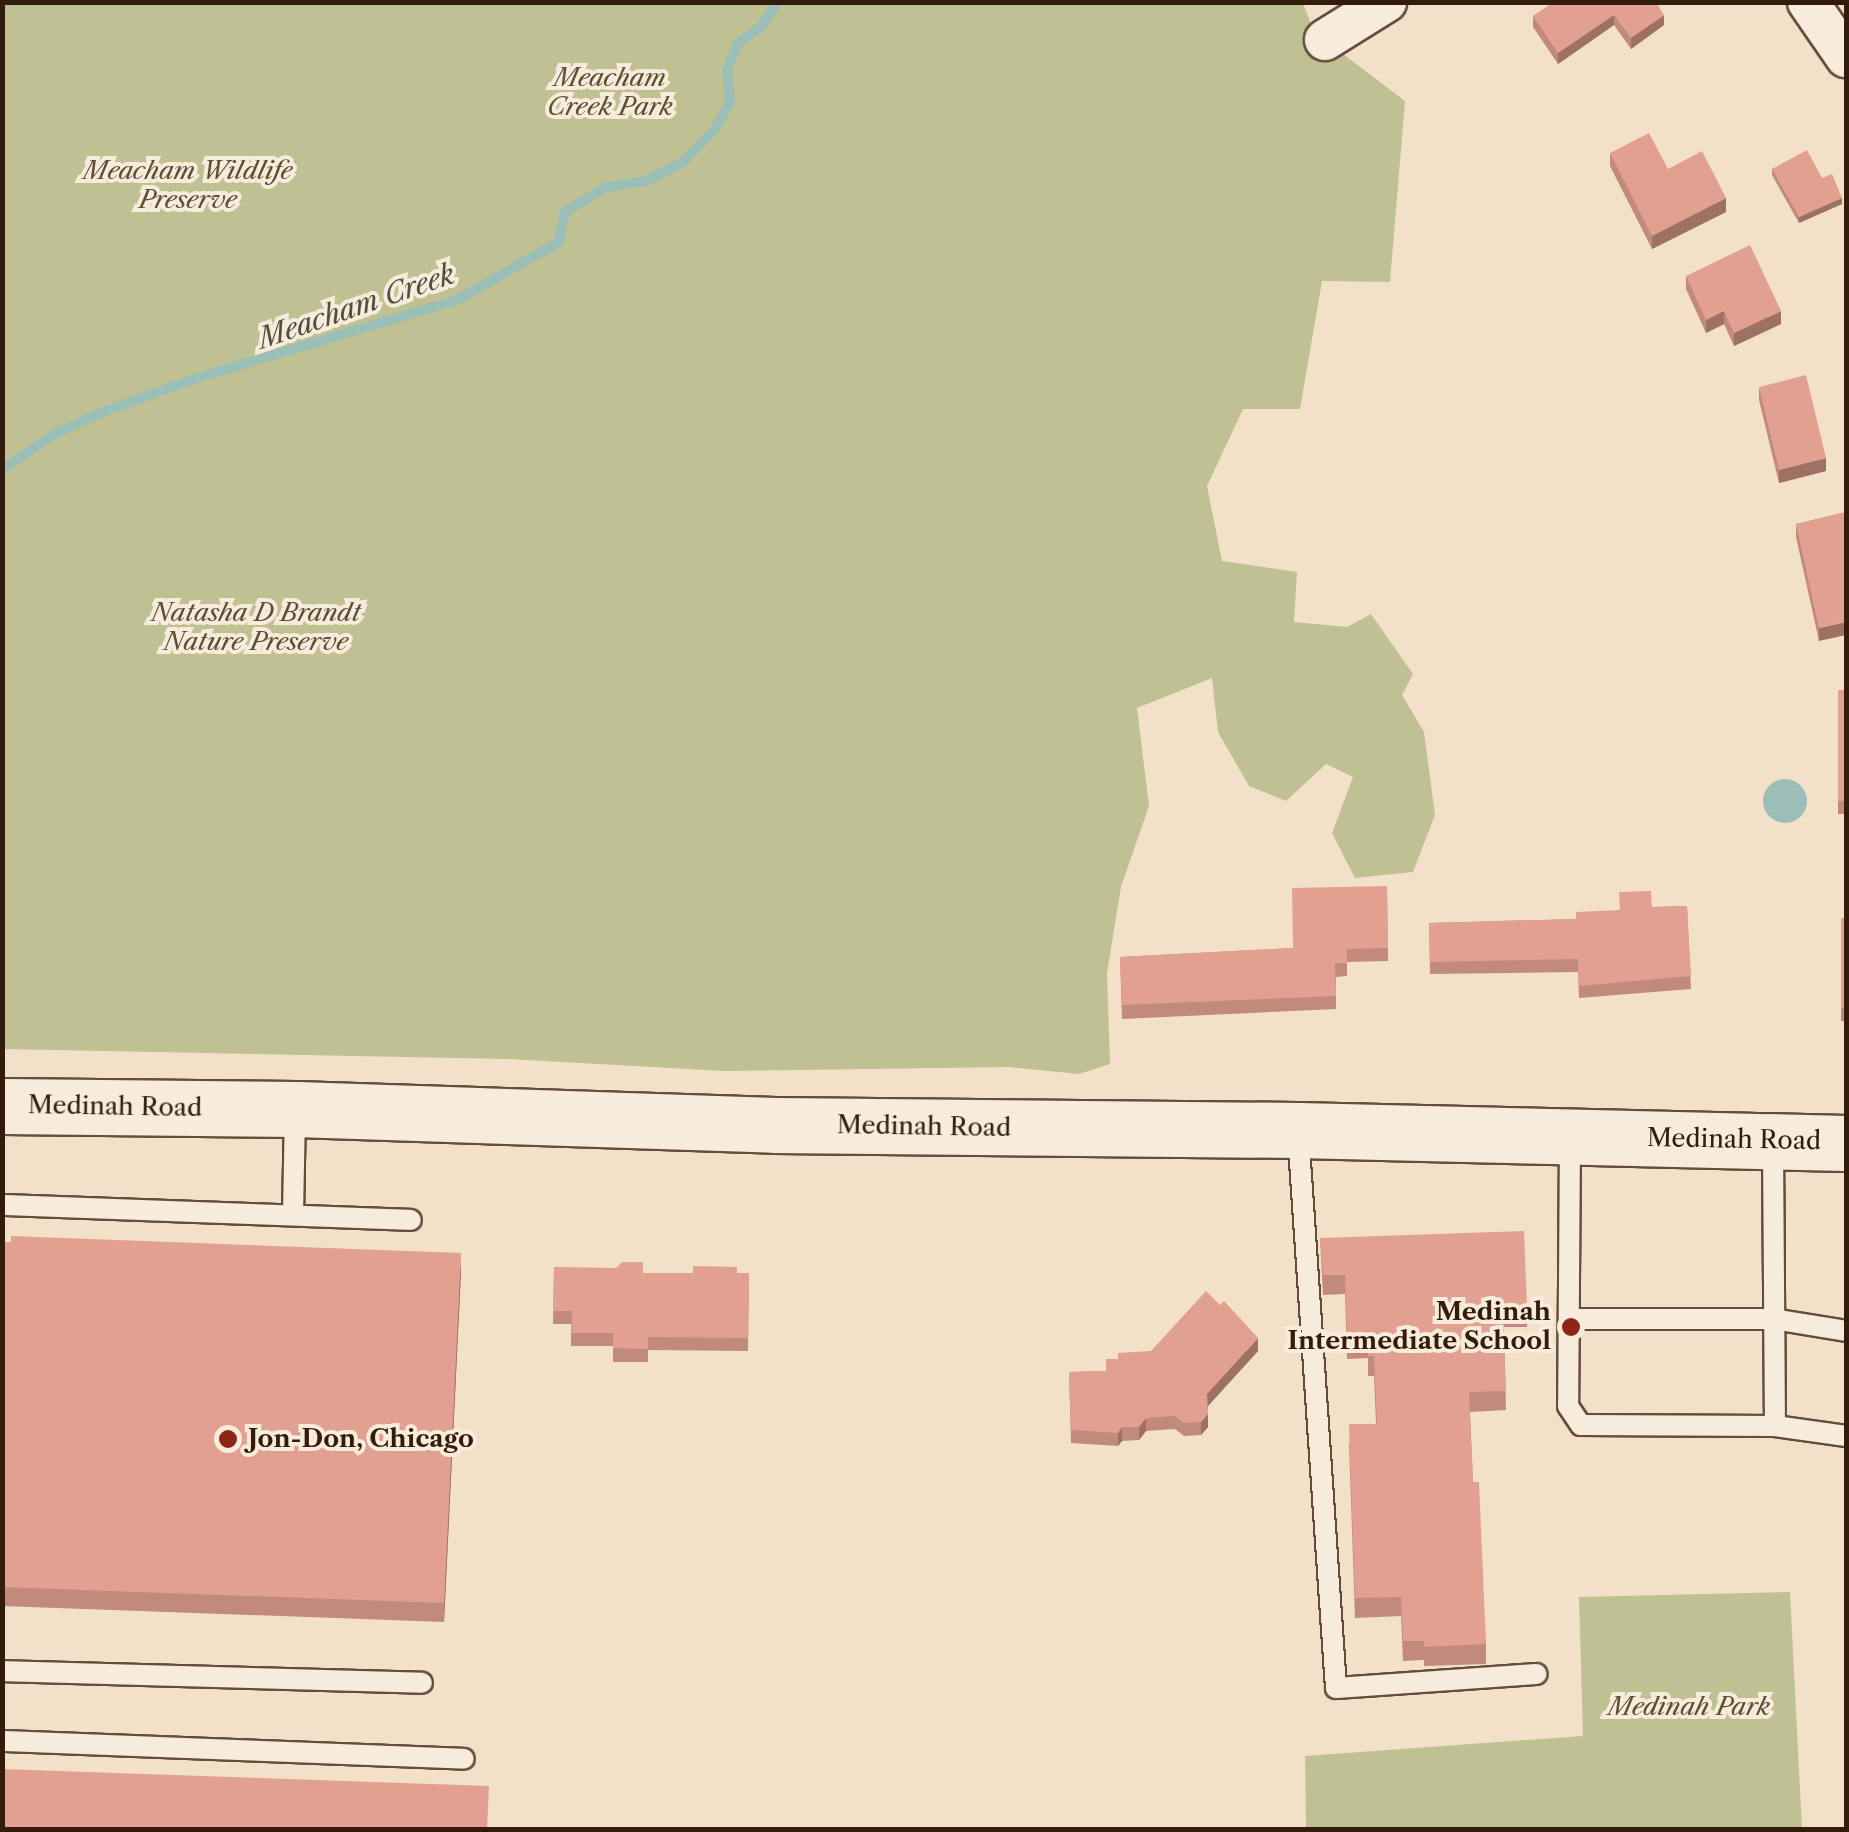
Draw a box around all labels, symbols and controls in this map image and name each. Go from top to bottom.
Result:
park label: Meacham Creek Park [547,64,673,123]
park label: Meacham Wildlife Preserve [83,157,293,216]
water label: Meacham Creek [253,257,459,355]
park label: Natasha D Brandt Nature Preserve [151,599,361,658]
street label: Medinah Road [28,1090,202,1124]
street label: Medinah Road [837,1110,1011,1144]
street label: Medinah Road [1647,1123,1821,1157]
place label: Medinah Intermediate School [1288,1298,1551,1357]
marker: Medinah Intermediate School [1560,1316,1582,1338]
place label: Jon-Don, Chicago [248,1424,474,1454]
marker: Jon-Don, Chicago [217,1428,239,1450]
park label: Medinah Park [1608,1692,1770,1722]

